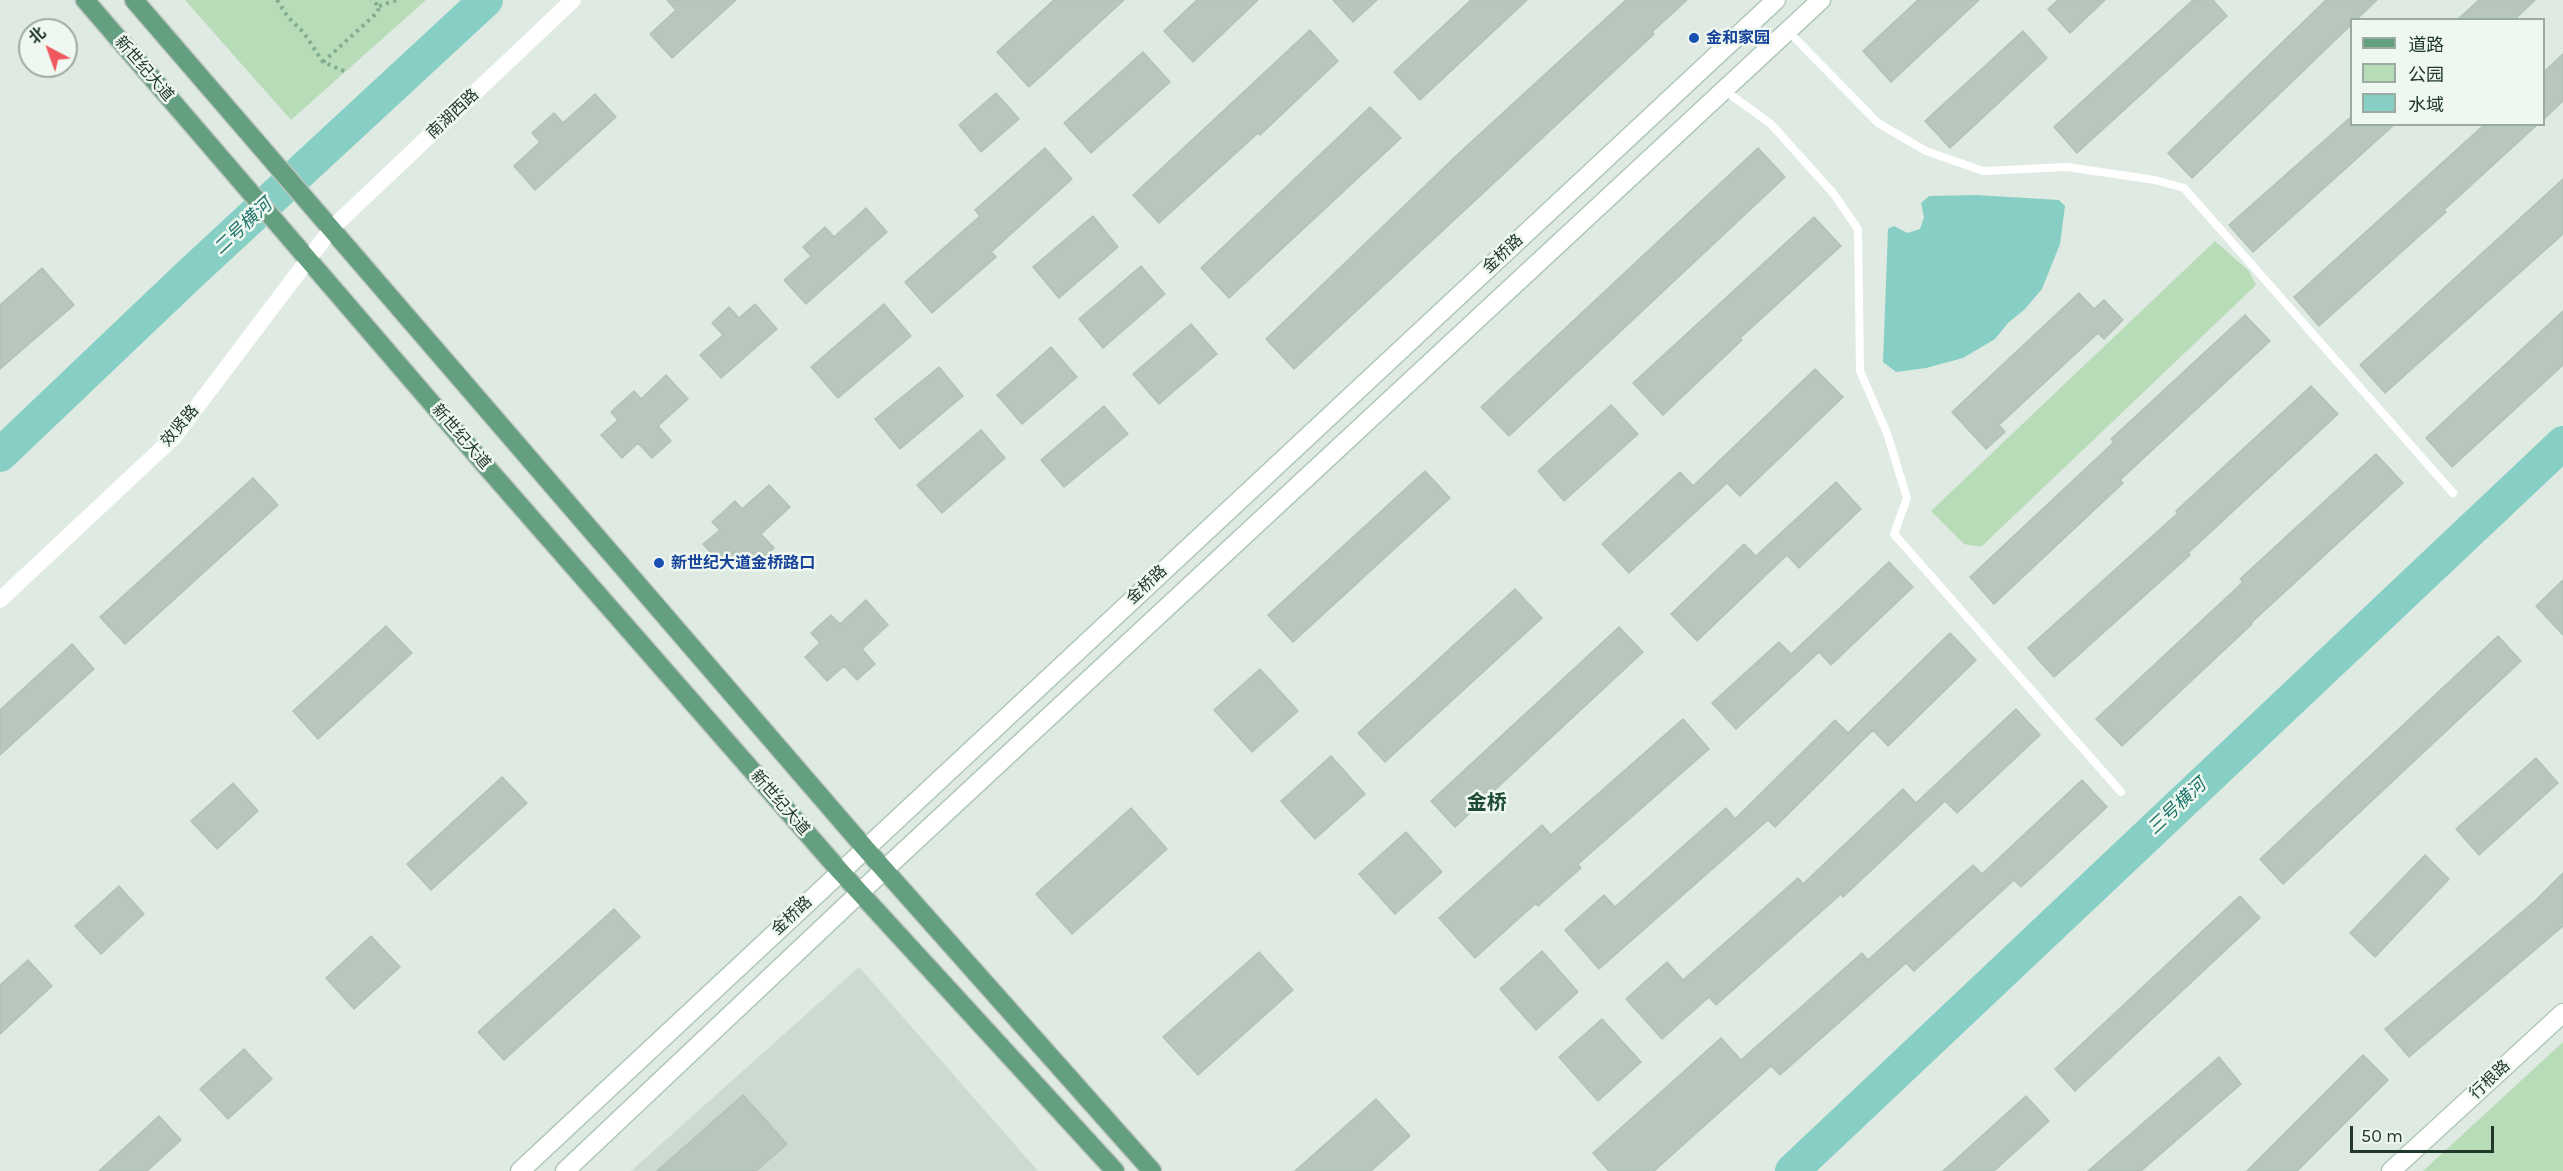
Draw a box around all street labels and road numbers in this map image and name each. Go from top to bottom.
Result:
street label: 新世纪大道 [111,33,177,105]
street label: 南湖西路 [423,85,483,143]
street label: 金桥路 [1479,231,1527,277]
street label: 效贤路 [157,401,203,451]
street label: 新世纪大道 [428,401,494,473]
street label: 金桥路 [1123,562,1171,608]
street label: 新世纪大道 [747,767,813,839]
street label: 金桥路 [768,893,816,939]
street label: 行根路 [2466,1057,2514,1103]

